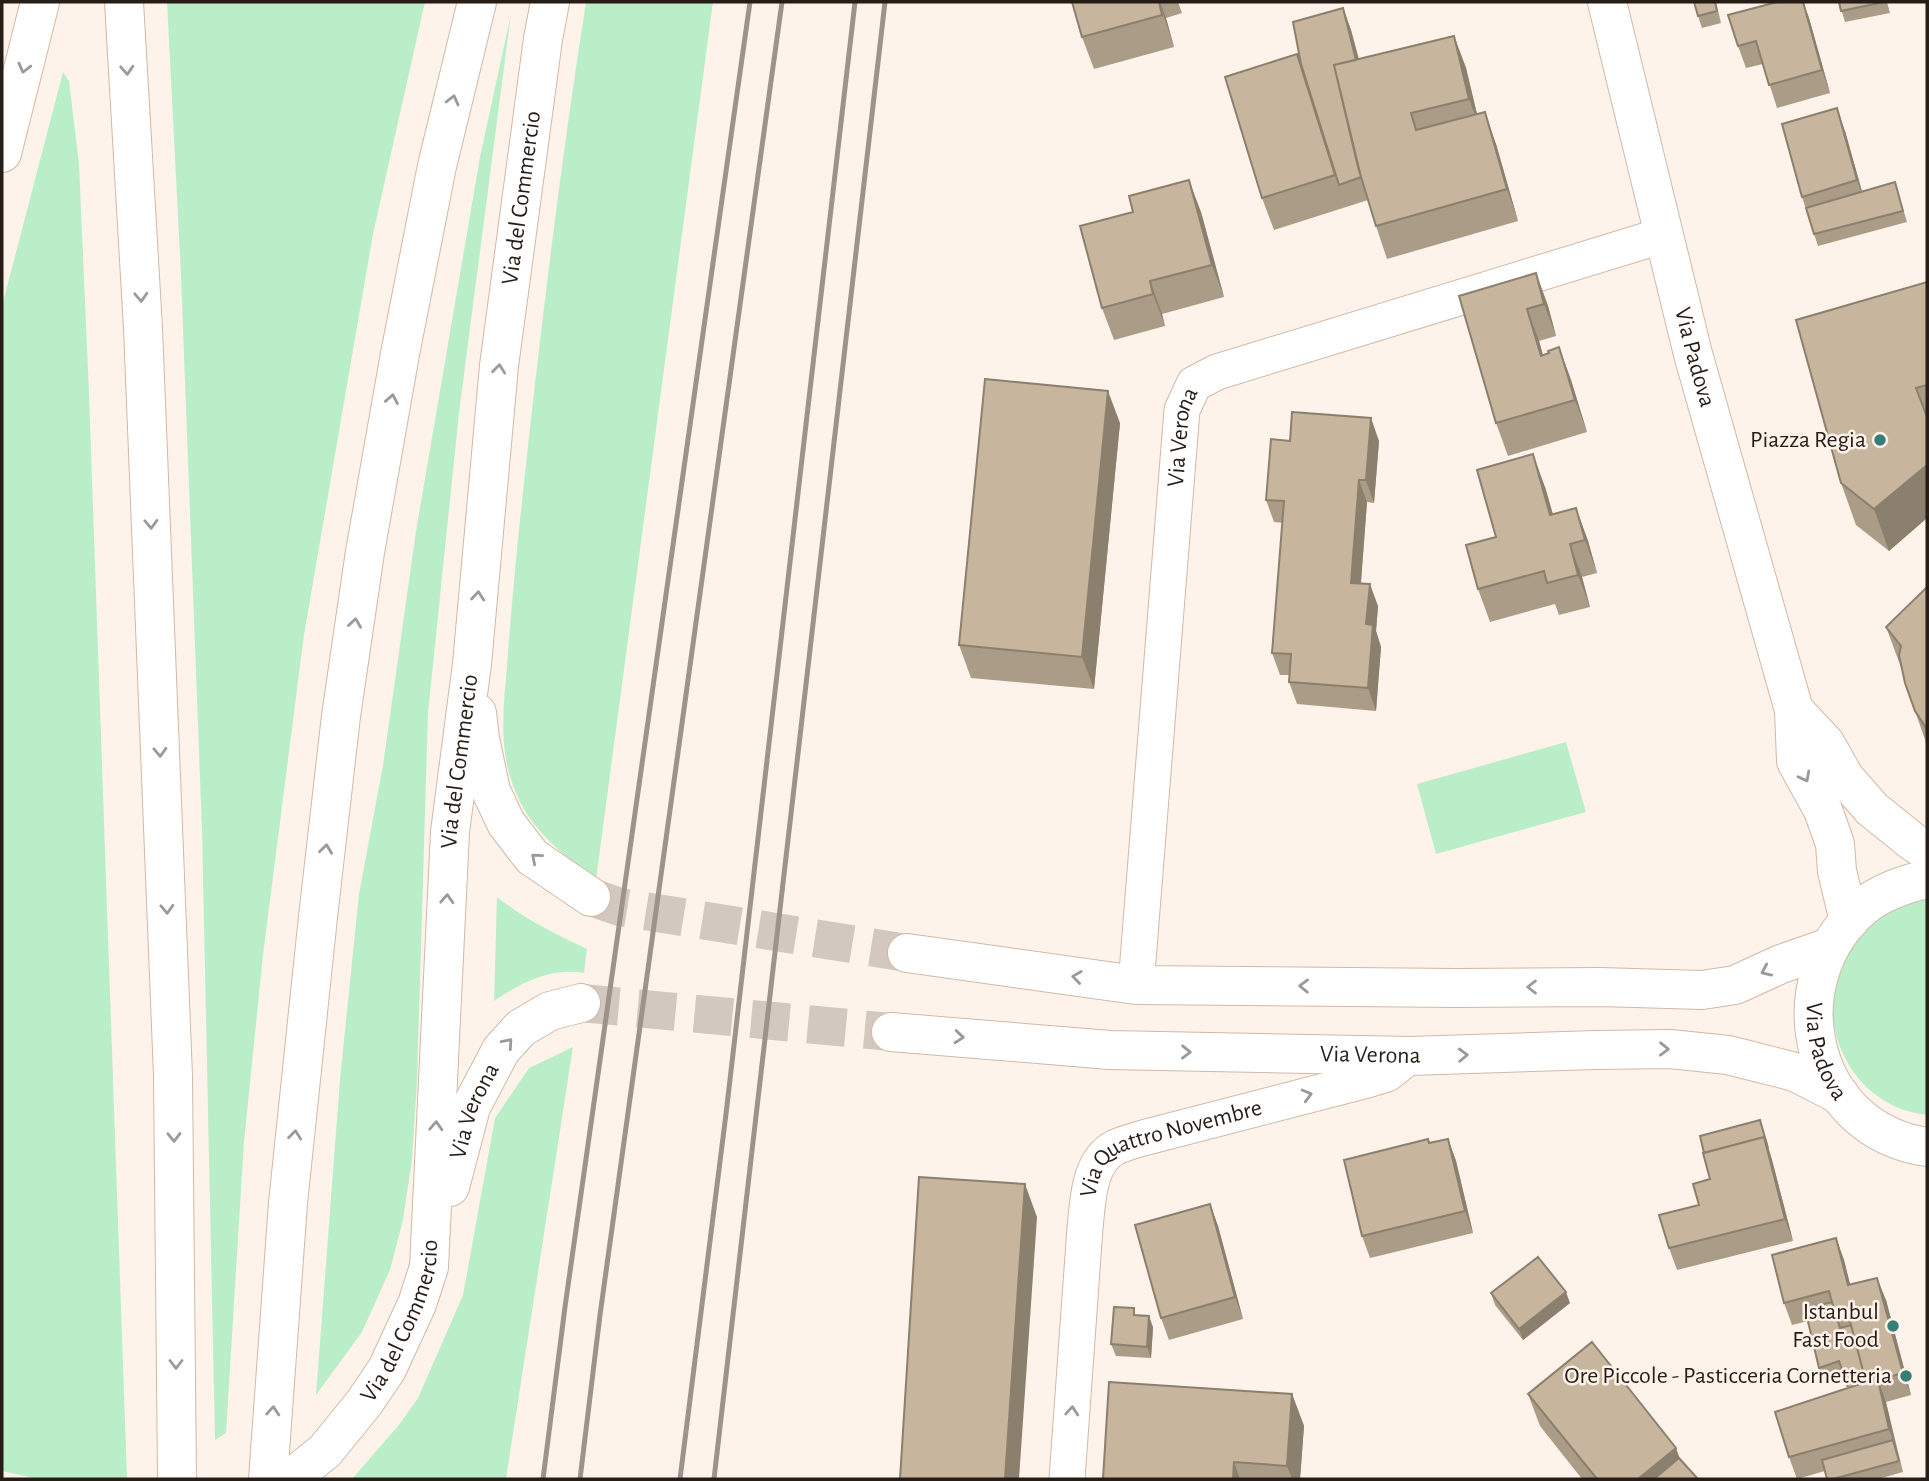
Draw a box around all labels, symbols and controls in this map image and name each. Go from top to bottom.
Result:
one-way arrow [18,62,32,74]
one-way arrow [120,65,135,76]
one-way arrow [445,94,459,106]
street label: Via del Commercio [498,109,545,286]
one-way arrow [133,292,148,303]
street label: Via Padova [1670,305,1719,410]
one-way arrow [491,363,506,374]
street label: Via Verona [1164,384,1203,488]
one-way arrow [384,393,399,405]
place label: Piazza Regia [1750,428,1866,452]
marker: Piazza Regia [1872,432,1888,448]
one-way arrow [143,519,158,530]
one-way arrow [471,590,486,602]
one-way arrow [347,617,362,629]
street label: Via del Commercio [437,673,483,849]
one-way arrow [153,746,168,757]
one-way arrow [1796,769,1810,782]
one-way arrow [318,843,333,855]
one-way arrow [531,854,544,866]
one-way arrow [439,893,454,904]
one-way arrow [159,904,174,915]
one-way arrow [1761,963,1773,977]
one-way arrow [1071,969,1083,984]
one-way arrow [1298,978,1309,994]
one-way arrow [1526,979,1536,995]
street label: Via Padova [1802,1001,1851,1105]
one-way arrow [954,1029,965,1044]
one-way arrow [500,1038,512,1051]
one-way arrow [1659,1041,1670,1057]
street label: Via Verona [1320,1042,1421,1068]
one-way arrow [1181,1044,1192,1060]
one-way arrow [1457,1047,1468,1062]
street label: Via Verona [446,1059,504,1161]
one-way arrow [1301,1088,1313,1103]
street label: Via Quattro Novembre [1076,1096,1265,1199]
one-way arrow [429,1120,444,1131]
one-way arrow [288,1130,303,1141]
one-way arrow [166,1132,182,1142]
street label: Via del Commercio [356,1239,442,1407]
place label: Istanbul Fast Food [1792,1300,1879,1352]
marker: Istanbul Fast Food [1885,1318,1901,1334]
one-way arrow [169,1359,184,1370]
place label: Ore Piccole - Pasticceria Cornetteria [1564,1364,1892,1388]
marker: Ore Piccole - Pasticceria Cornetteria [1898,1368,1914,1384]
one-way arrow [265,1405,280,1416]
one-way arrow [1064,1405,1079,1416]

